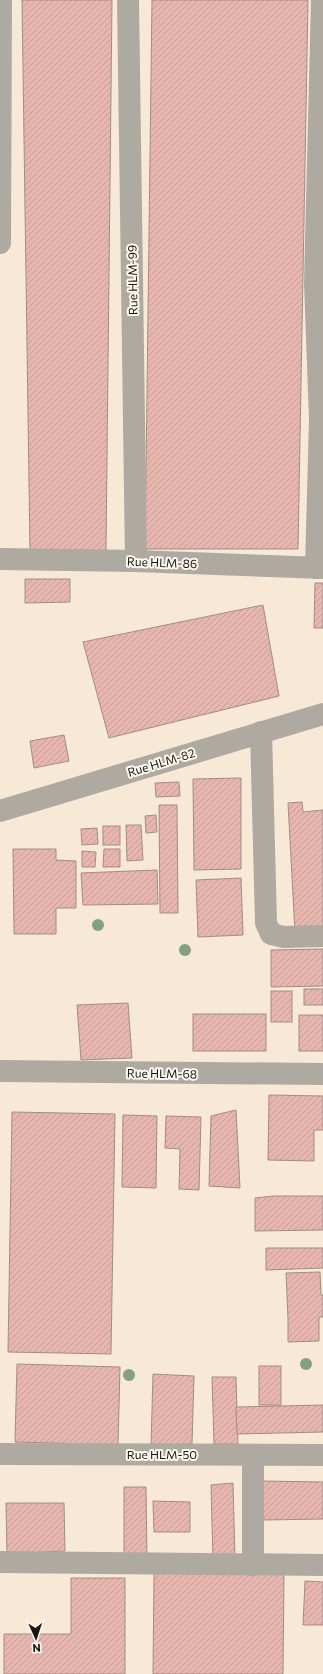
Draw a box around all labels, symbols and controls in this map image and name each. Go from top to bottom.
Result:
street label: Rue HLM-99 [124,245,140,315]
street label: Rue HLM-86 [127,554,197,570]
street label: Rue HLM-82 [126,745,197,779]
street label: Rue HLM-68 [127,1065,197,1081]
street label: Rue HLM-50 [127,1447,197,1461]
north arrow [16,1618,56,1658]
text: N [32,1642,41,1655]

